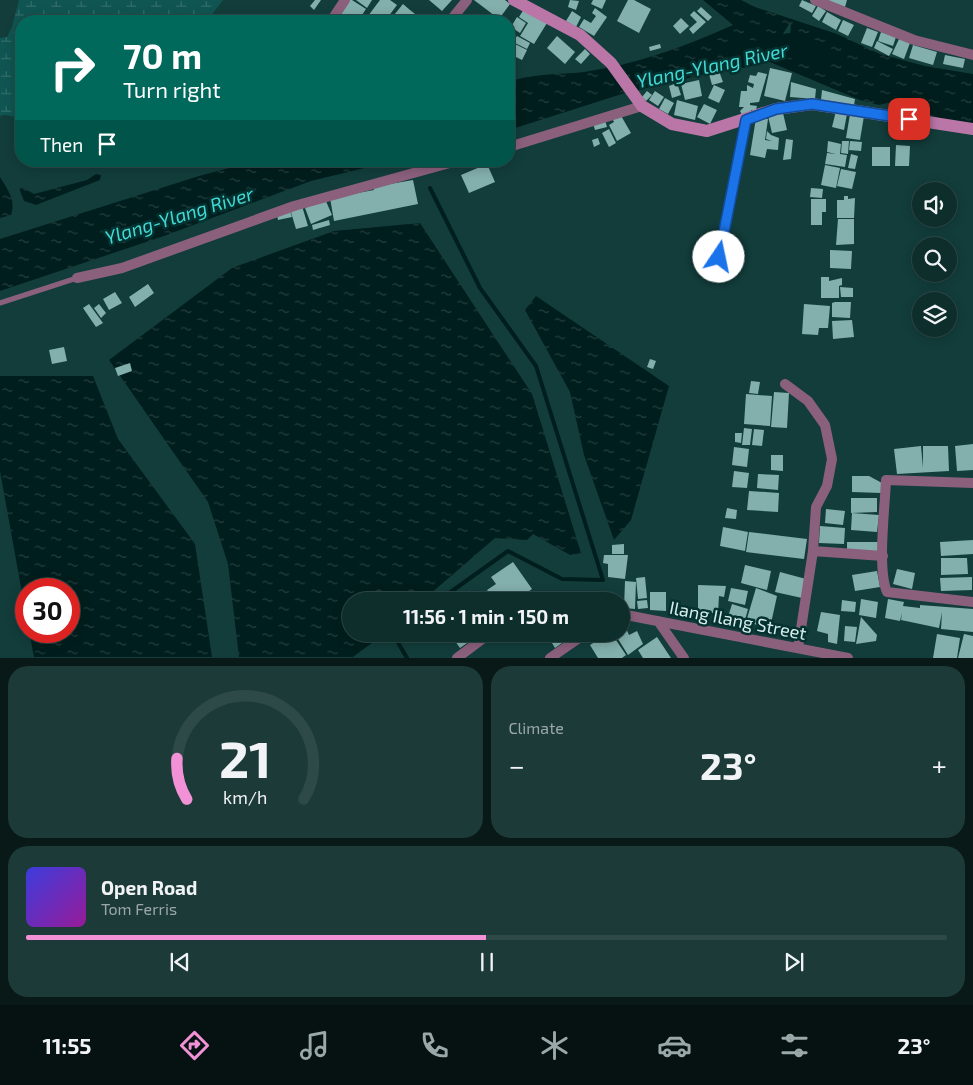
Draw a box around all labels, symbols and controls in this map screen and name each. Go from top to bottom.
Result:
text: 70 m [123,34,202,76]
icon: right [40,35,105,100]
water label: Ylang-Ylang River [634,38,790,92]
text: Turn right [123,76,221,102]
pin [888,98,930,140]
icon: arrive [895,105,923,133]
icon: arrive [93,130,121,158]
text: Then [40,133,83,156]
water label: Ylang-Ylang River [102,181,256,249]
map controls [912,182,957,337]
button: sound [912,182,957,227]
position arrow [692,230,744,282]
button: search [912,237,957,282]
button: layers [912,292,957,337]
speed limit sign: 30 [15,578,80,643]
street label: Ilang Ilang Street [668,596,808,644]
text: 11:56 · 1 min · 150 m [403,605,569,628]
text: Climate [509,718,564,737]
text: 21 [219,726,272,788]
text: 23° [700,742,757,788]
text: − [509,748,525,782]
text: + [932,748,947,782]
text: km/h [223,786,267,808]
text: Open Road [101,876,197,899]
text: Tom Ferris [101,899,177,918]
icon: previous [166,948,194,976]
icon: pause [473,948,501,976]
icon: next [780,948,808,976]
icon: directions [177,1028,212,1063]
icon: music [297,1028,332,1063]
icon: phone [417,1028,452,1063]
icon: climate [537,1028,572,1063]
icon: car [657,1028,692,1063]
icon: filters [777,1028,812,1063]
text: 11:55 [43,1032,92,1058]
text: 23° [898,1032,930,1058]

